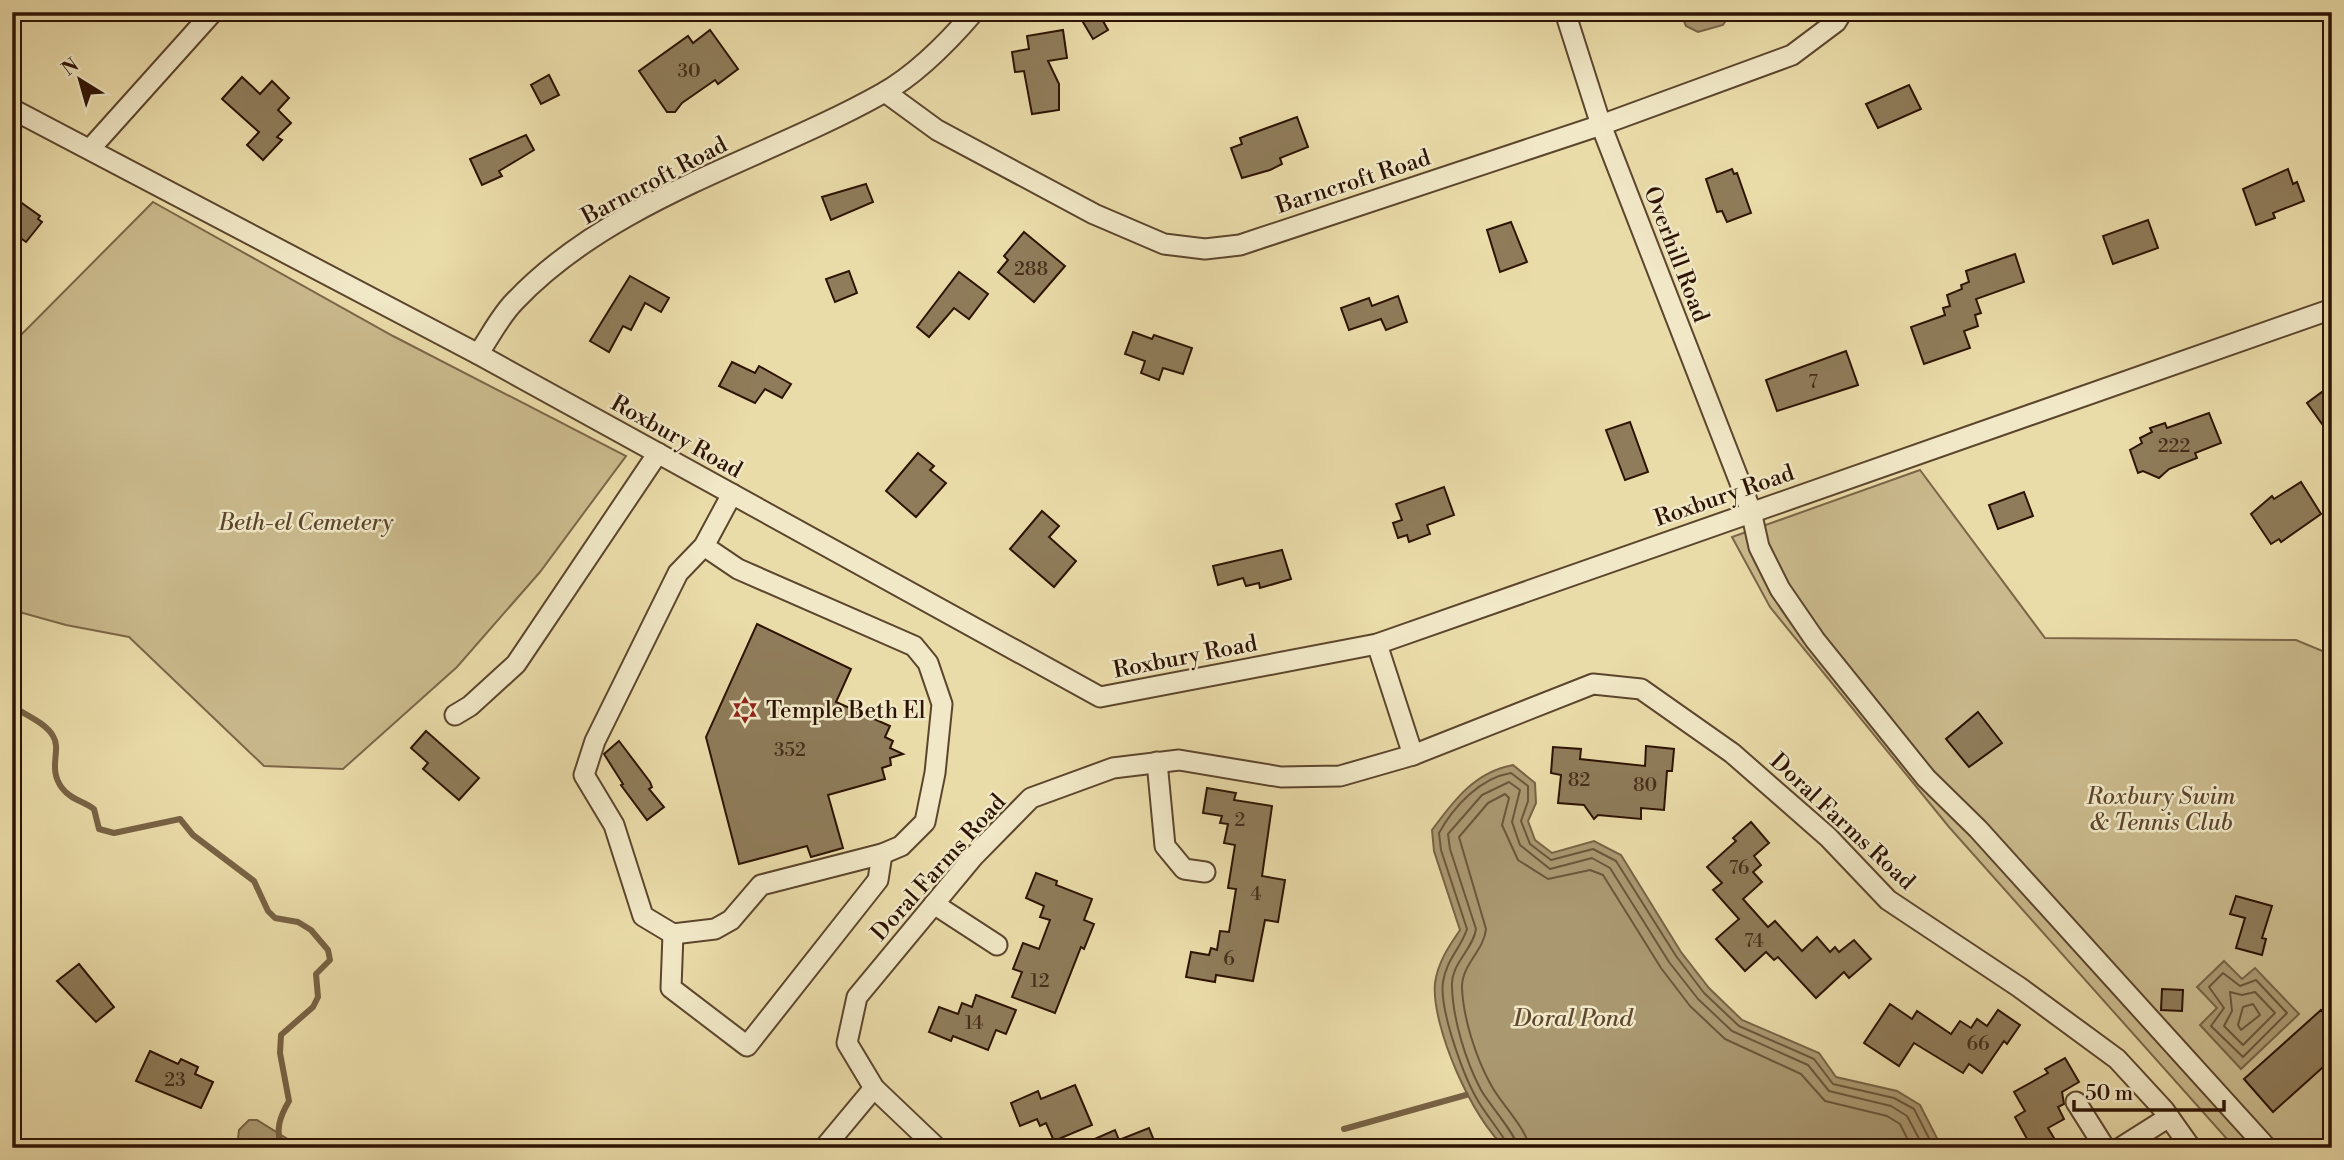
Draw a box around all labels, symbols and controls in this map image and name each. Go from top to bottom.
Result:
north arrow [46,46,116,116]
text: N [57,53,84,81]
house number: 30 [677,59,701,83]
street label: Barncroft Road [576,131,732,232]
street label: Barncroft Road [1271,144,1434,220]
street label: Overhill Road [1637,182,1715,326]
house number: 288 [1014,257,1048,281]
house number: 7 [1808,370,1818,394]
street label: Roxbury Road [606,389,747,485]
house number: 222 [2158,434,2190,458]
street label: Roxbury Road [1651,459,1798,533]
park label: Beth-el Cemetery [218,509,394,537]
street label: Roxbury Road [1111,629,1260,685]
synagogue icon: Temple Beth El [730,695,760,725]
place label: Temple Beth El [766,697,926,725]
house number: 352 [774,738,806,762]
street label: Doral Farms Road [1764,747,1921,896]
house number: 82 [1568,768,1590,792]
house number: 80 [1633,773,1657,797]
park label: Roxbury Swim & Tennis Club [2086,783,2236,837]
street label: Doral Farms Road [865,789,1012,947]
house number: 2 [1235,808,1245,832]
house number: 76 [1729,856,1749,880]
house number: 4 [1250,882,1262,906]
house number: 74 [1744,929,1764,953]
house number: 6 [1223,947,1235,971]
house number: 12 [1030,969,1050,993]
water label: Doral Pond [1512,1004,1634,1034]
house number: 14 [965,1011,983,1035]
house number: 66 [1966,1032,1990,1056]
house number: 23 [164,1068,186,1092]
scale bar [2074,1069,2225,1113]
text: 50 m [2085,1081,2133,1107]

